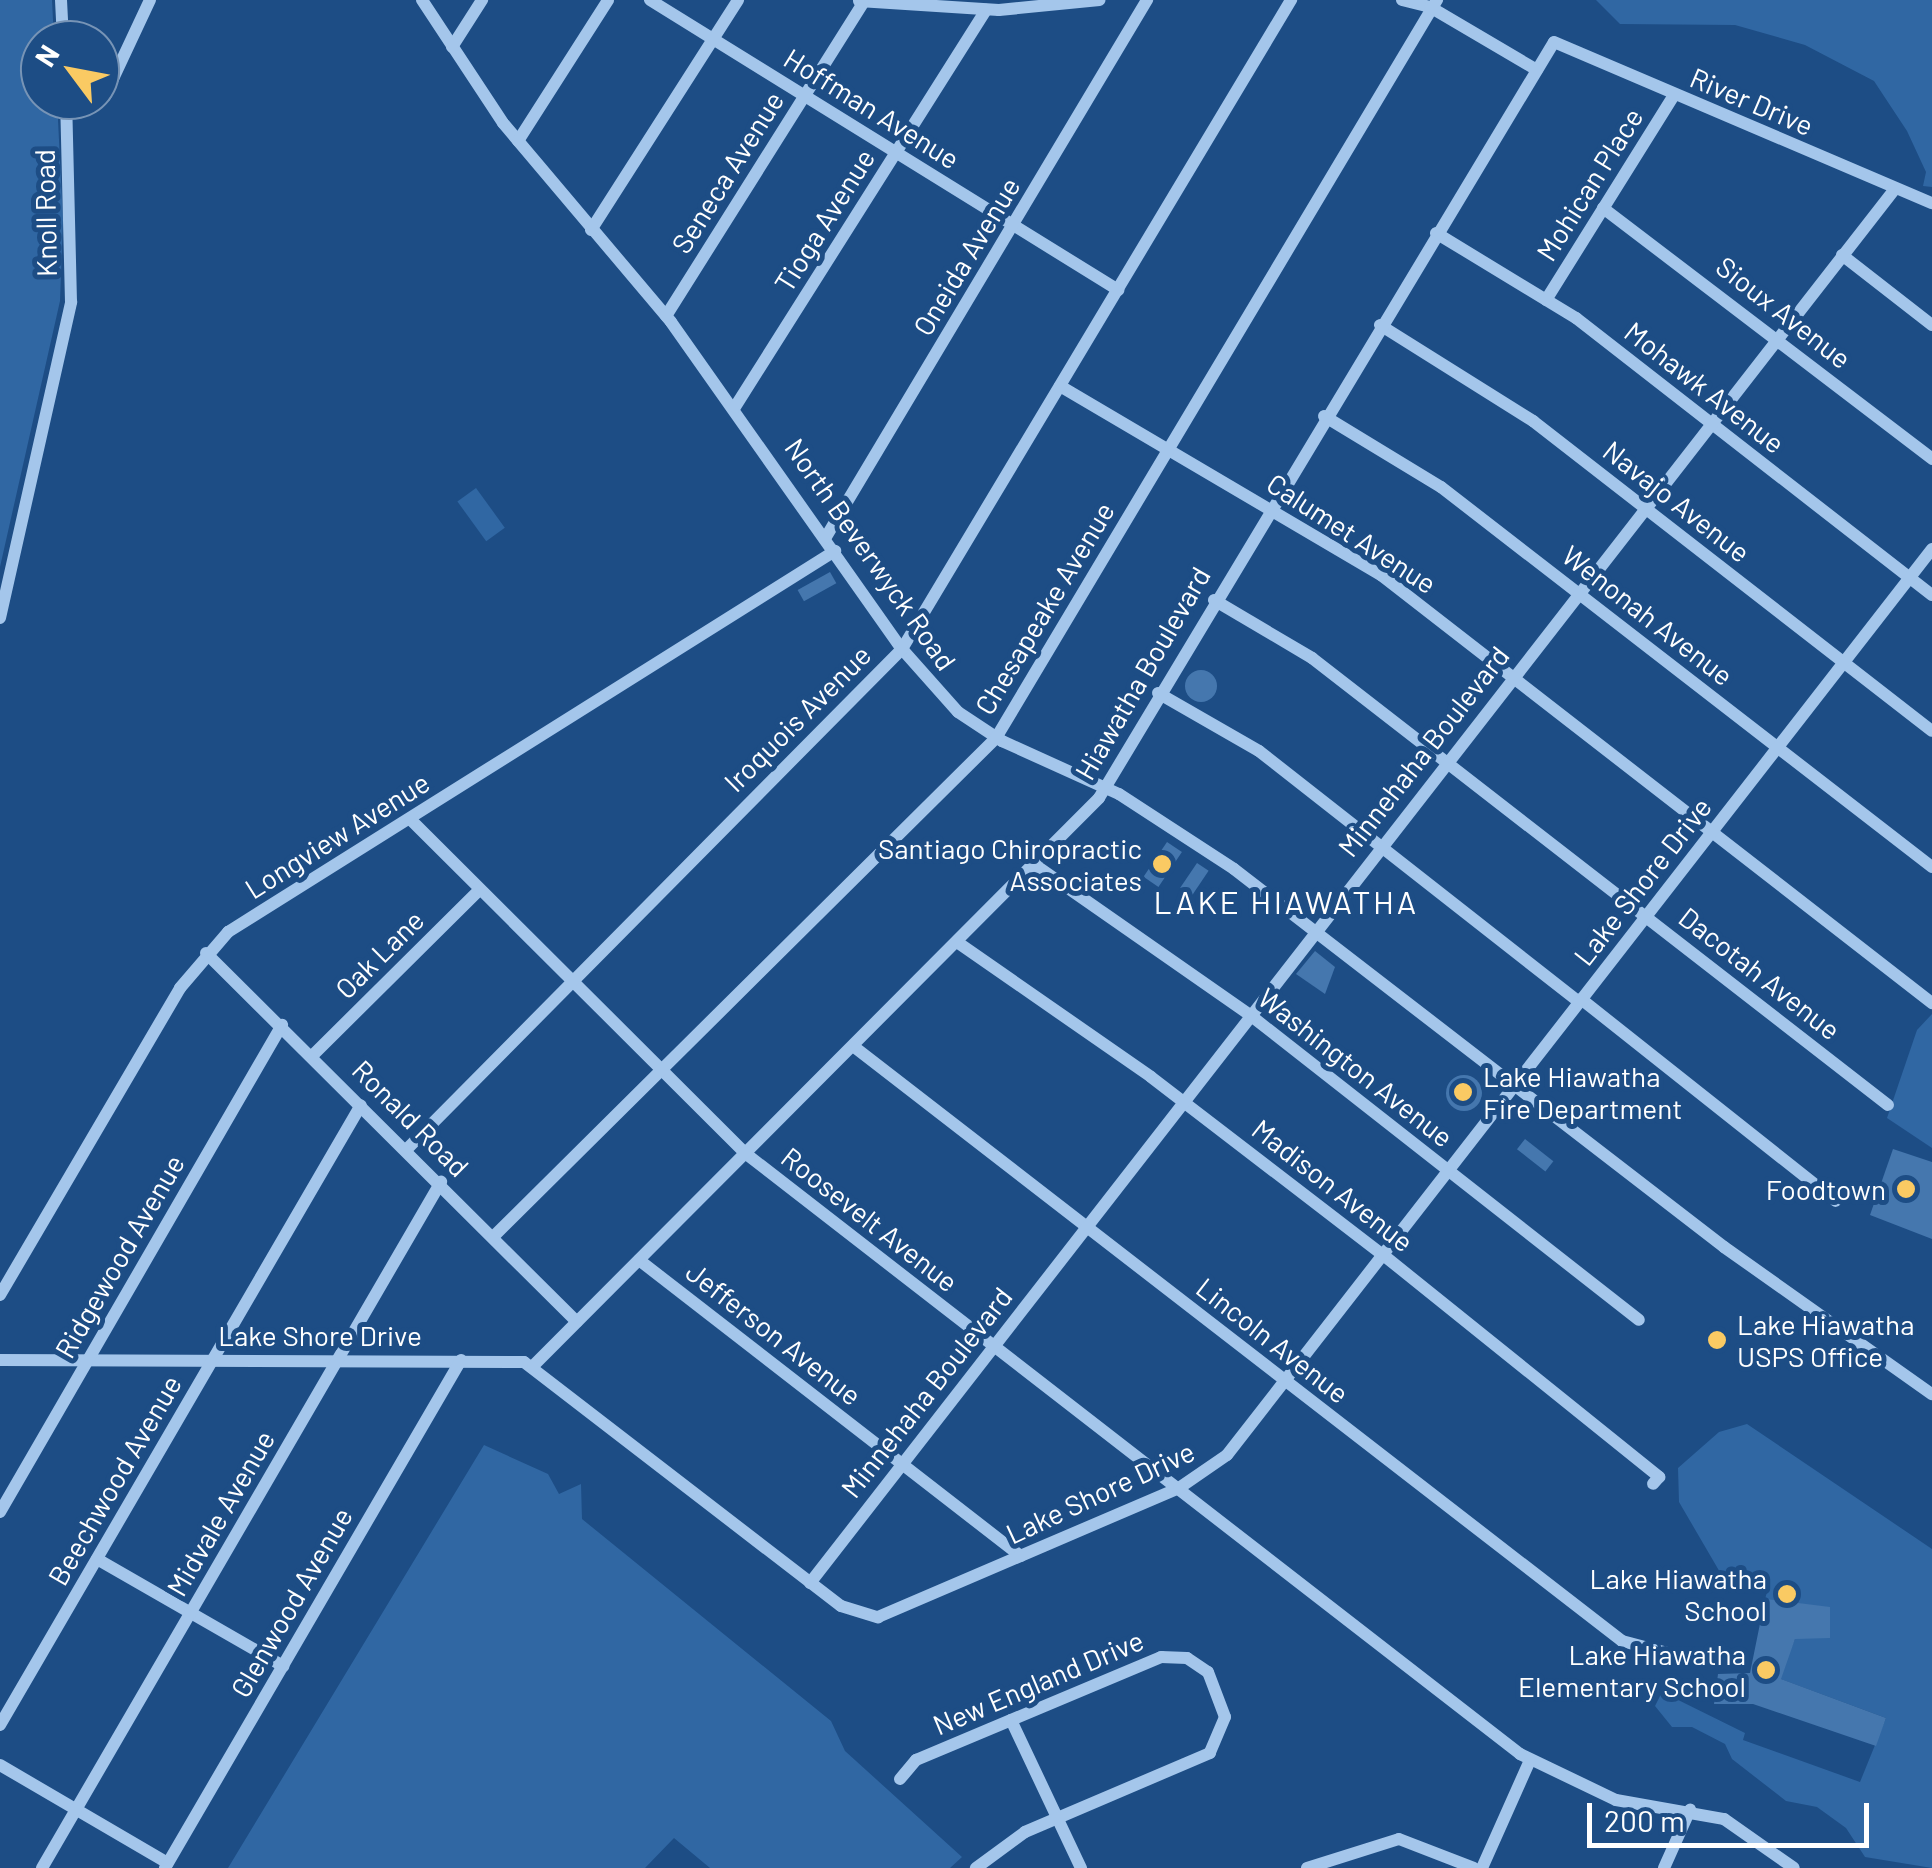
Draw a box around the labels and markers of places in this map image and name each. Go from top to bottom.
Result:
place label: Santiago Chiropractic Associates [878,831,1142,897]
marker: Santiago Chiropractic Associates [1151,853,1173,875]
place label: Lake Hiawatha Fire Department [1483,1059,1683,1125]
marker: Lake Hiawatha Fire Department [1452,1081,1474,1103]
place label: Foodtown [1766,1172,1886,1206]
marker: Foodtown [1895,1178,1917,1200]
place label: Lake Hiawatha USPS Office [1737,1307,1914,1373]
marker: Lake Hiawatha USPS Office [1706,1329,1728,1351]
place label: Lake Hiawatha School [1590,1561,1767,1627]
marker: Lake Hiawatha School [1776,1583,1798,1605]
place label: Lake Hiawatha Elementary School [1518,1637,1746,1703]
marker: Lake Hiawatha Elementary School [1755,1659,1777,1681]

